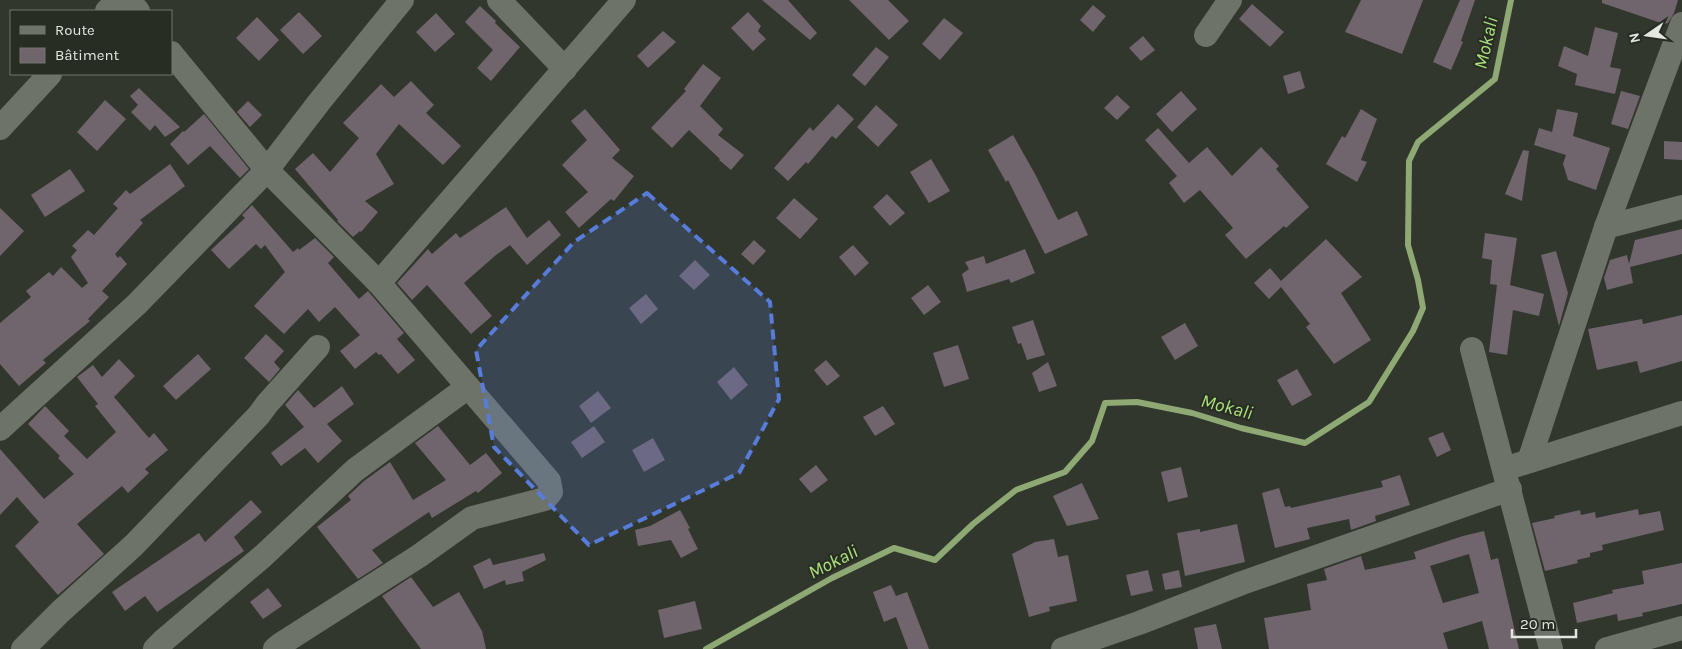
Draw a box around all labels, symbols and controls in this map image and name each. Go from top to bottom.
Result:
legend [10,10,172,75]
north arrow [1622,10,1672,60]
water label: Mokali [1469,15,1503,71]
text: Route [55,21,95,39]
text: N [1625,31,1644,45]
text: Bâtiment [55,46,119,64]
water label: Mokali [1199,390,1255,424]
water label: Mokali [804,540,862,584]
scale bar [1512,606,1576,638]
text: 20 m [1520,615,1555,633]

